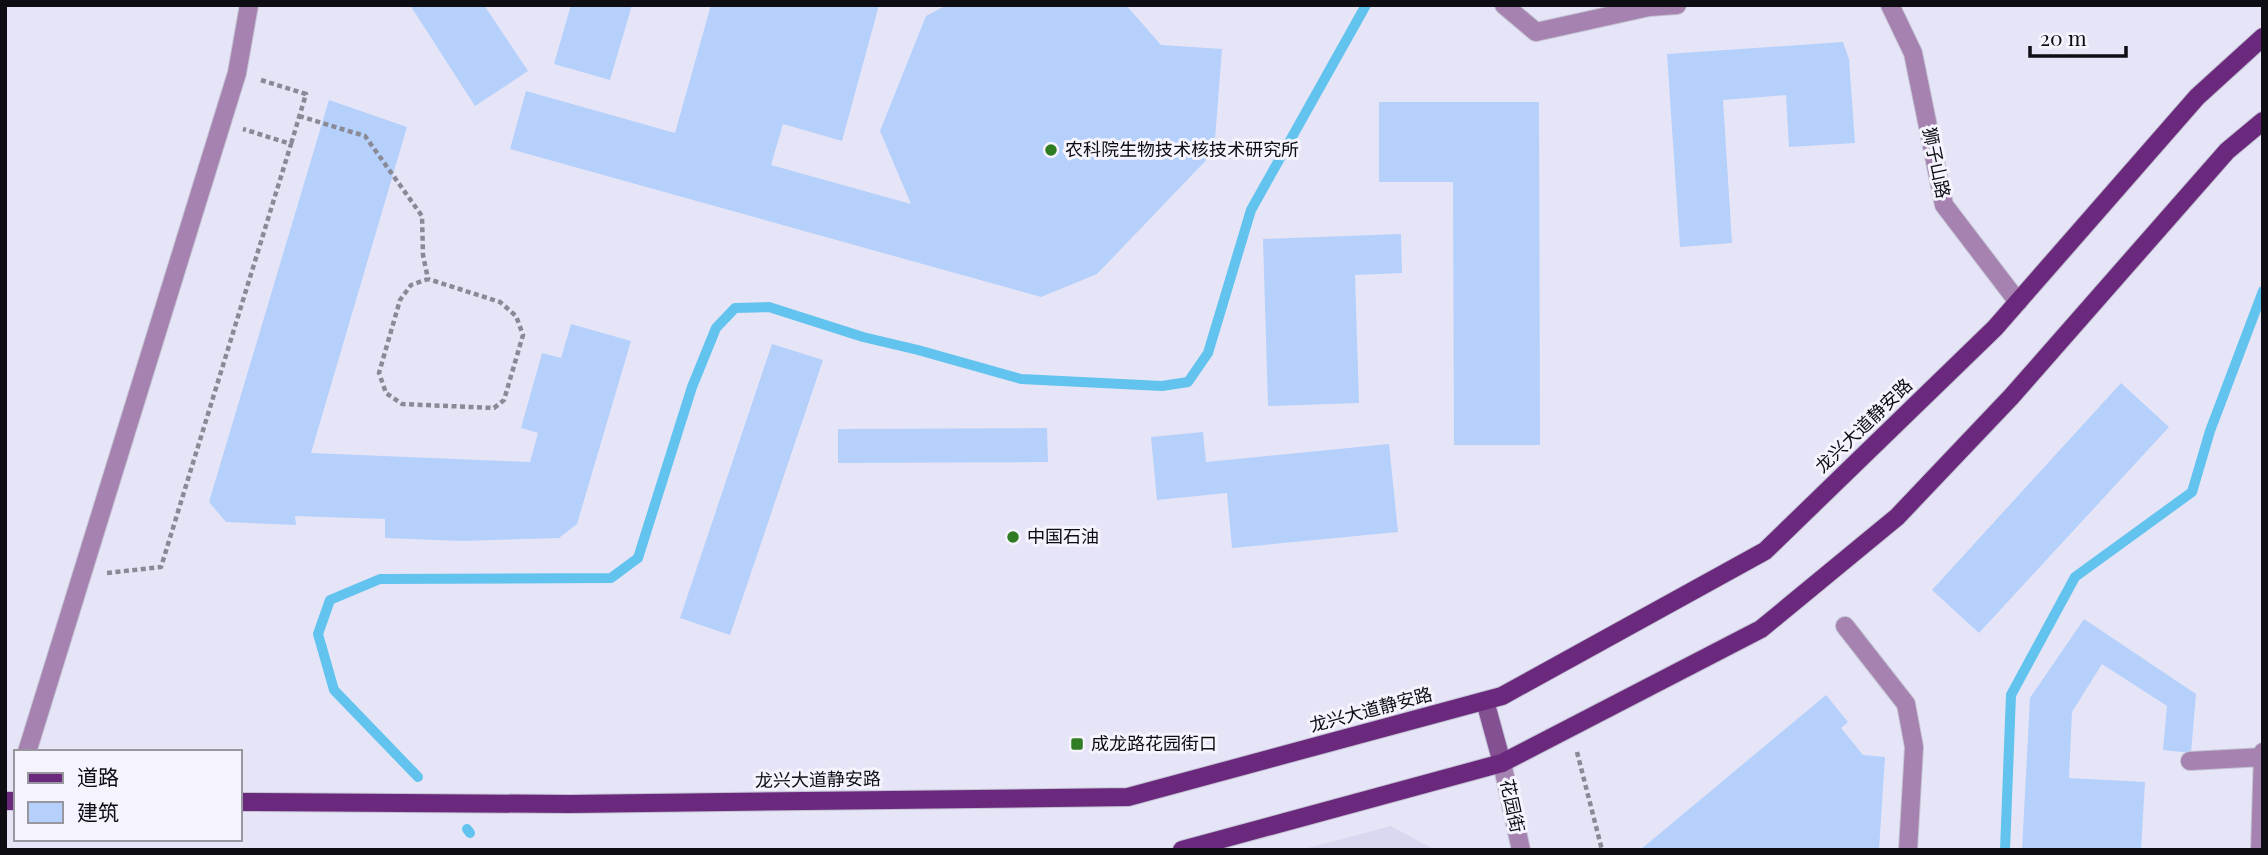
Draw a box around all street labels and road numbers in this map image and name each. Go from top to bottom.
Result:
street label: 狮子山路 [1918,125,1956,201]
street label: 龙兴大道静安路 [1810,373,1917,478]
street label: 龙兴大道静安路 [1307,681,1435,737]
street label: 龙兴大道静安路 [755,766,881,792]
street label: 花园街 [1496,777,1530,835]

